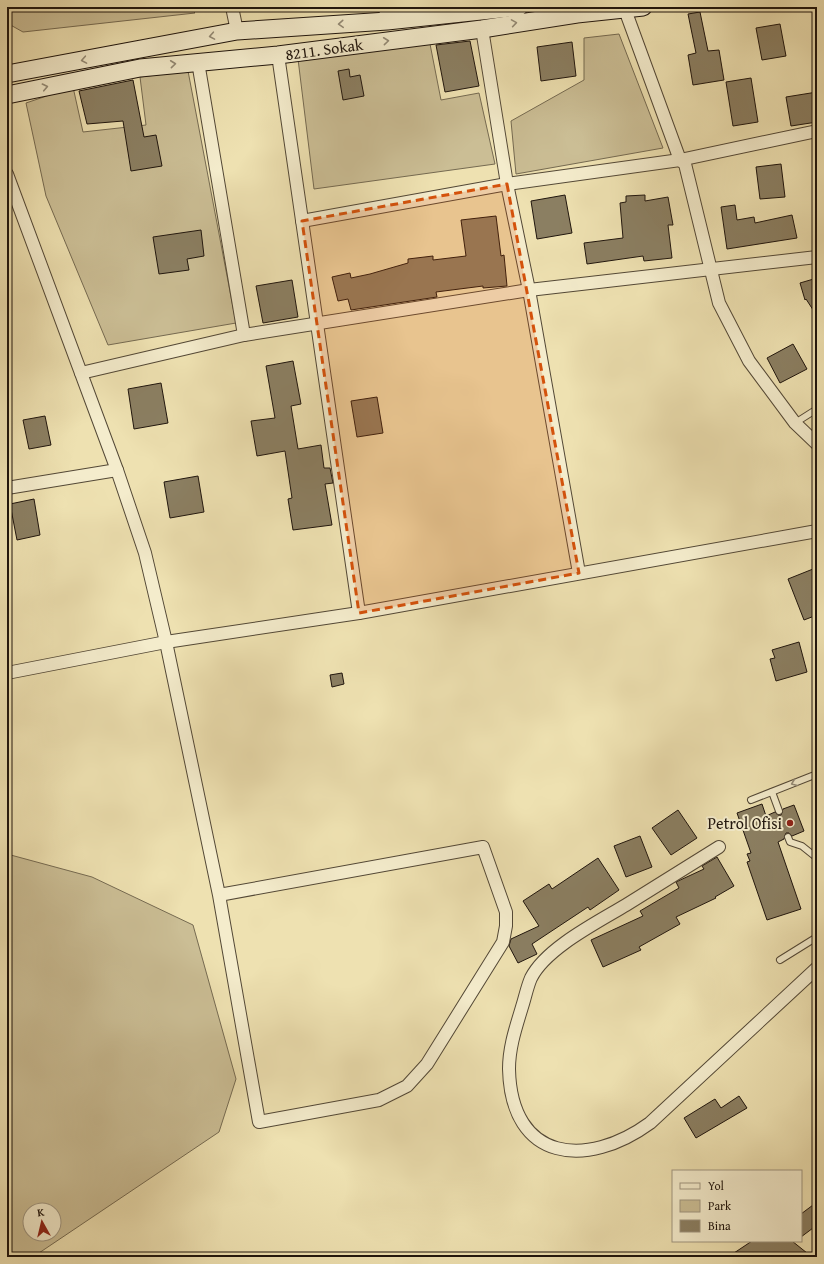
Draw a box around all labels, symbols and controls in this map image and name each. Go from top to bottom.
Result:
one-way arrow [338,20,344,29]
one-way arrow [511,20,518,28]
one-way arrow [209,31,215,40]
street label: 8211. Sokak [284,32,365,66]
one-way arrow [383,36,389,45]
one-way arrow [81,55,87,63]
one-way arrow [170,60,176,69]
one-way arrow [42,84,48,92]
one-way arrow [791,779,798,787]
place label: Petrol Ofisi [708,811,783,835]
marker: Petrol Ofisi [785,818,795,828]
legend [672,1170,802,1242]
text: Yol [708,1177,725,1194]
text: Park [708,1197,732,1214]
north arrow [22,1202,62,1242]
text: K [36,1204,45,1221]
text: Bina [708,1217,731,1234]

